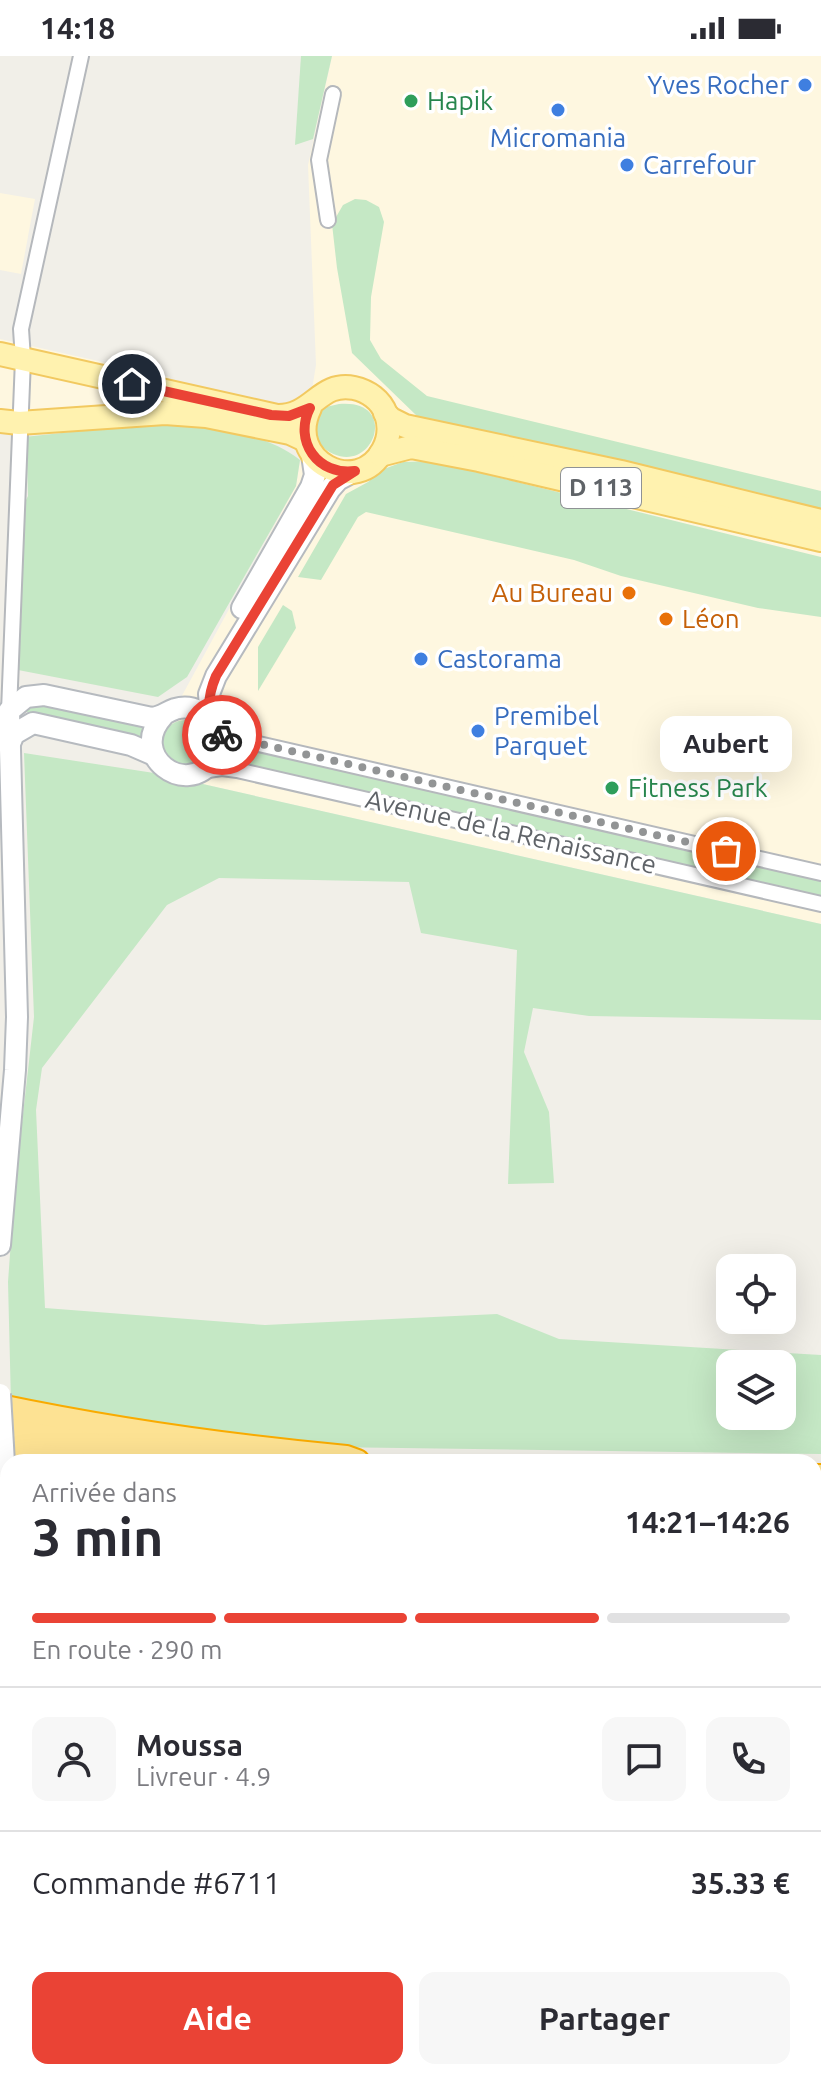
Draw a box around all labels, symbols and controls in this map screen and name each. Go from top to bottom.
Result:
text: 14:18 [40,11,115,45]
place label: Yves Rocher [647,70,789,99]
marker: Yves Rocher [796,76,814,94]
place label: Hapik [427,86,493,115]
marker: Hapik [402,92,420,110]
marker: Micromania [549,101,567,119]
place label: Micromania [490,123,626,152]
place label: Carrefour [643,150,756,179]
marker: Carrefour [618,156,636,174]
pin [98,350,166,418]
icon: home [110,362,154,406]
road number: D 113 [561,468,641,508]
place label: Au Bureau [492,578,613,607]
marker: Au Bureau [620,584,638,602]
place label: Léon [682,604,740,633]
marker: Léon [657,610,675,628]
place label: Castorama [437,644,562,673]
marker: Castorama [412,650,430,668]
courier [182,695,262,775]
place label: Premibel Parquet [494,701,599,760]
icon: bike [200,713,244,757]
callout: Aubert [660,715,792,771]
marker: Premibel Parquet [469,722,487,740]
text: Aubert [683,729,769,758]
place label: Fitness Park [628,773,768,802]
marker: Fitness Park [603,779,621,797]
street label: Avenue de la Renaissance [363,784,659,879]
pin [692,817,760,885]
icon: bag [704,829,748,873]
map controls [716,1254,796,1430]
button: locate [716,1254,796,1334]
button: layers [716,1350,796,1430]
text: Arrivée dans [32,1478,177,1507]
text: 14:21–14:26 [625,1505,790,1539]
text: 3 min [32,1508,163,1566]
text: En route · 290 m [32,1635,222,1664]
button: person [32,1717,116,1801]
button: chat [602,1717,686,1801]
button: phone [706,1717,790,1801]
text: Moussa [136,1728,243,1762]
text: Livreur · 4.9 [136,1762,271,1791]
text: Commande #6711 [32,1866,281,1900]
text: 35.33 € [691,1866,790,1900]
button: Aide [32,1972,403,2064]
button: Partager [419,1972,790,2064]

